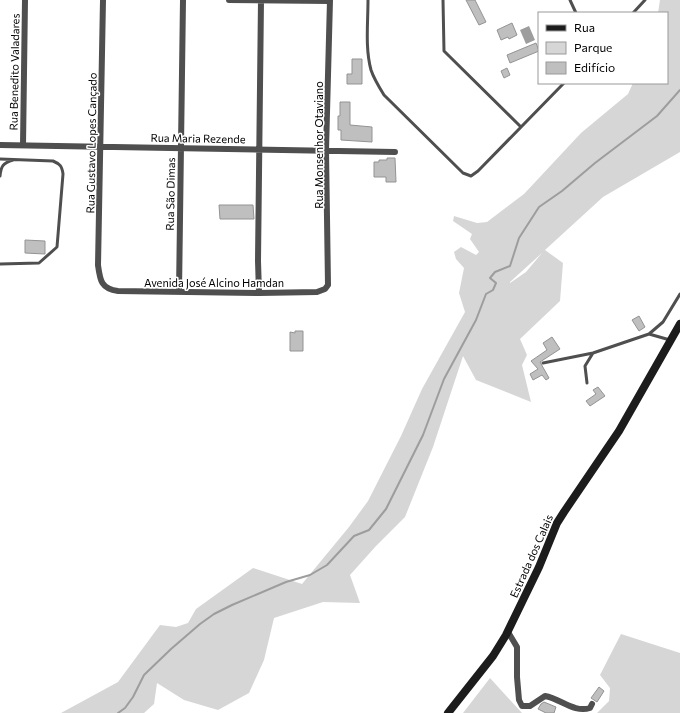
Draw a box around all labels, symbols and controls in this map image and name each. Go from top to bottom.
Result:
legend [538,12,668,84]
street label: Rua Benedito Valadares [6,13,22,131]
text: Rua [574,20,595,34]
text: Parque [574,40,612,54]
text: Edifício [574,60,615,74]
street label: Rua Gustavo Lopes Cançado [83,72,99,213]
street label: Rua Monsenhor Otaviano [312,81,325,209]
street label: Rua Maria Rezende [150,131,246,145]
street label: Rua São Dimas [163,157,177,231]
street label: Avenida José Alcino Hamdan [144,276,284,290]
street label: Estrada dos Calais [507,512,555,600]

